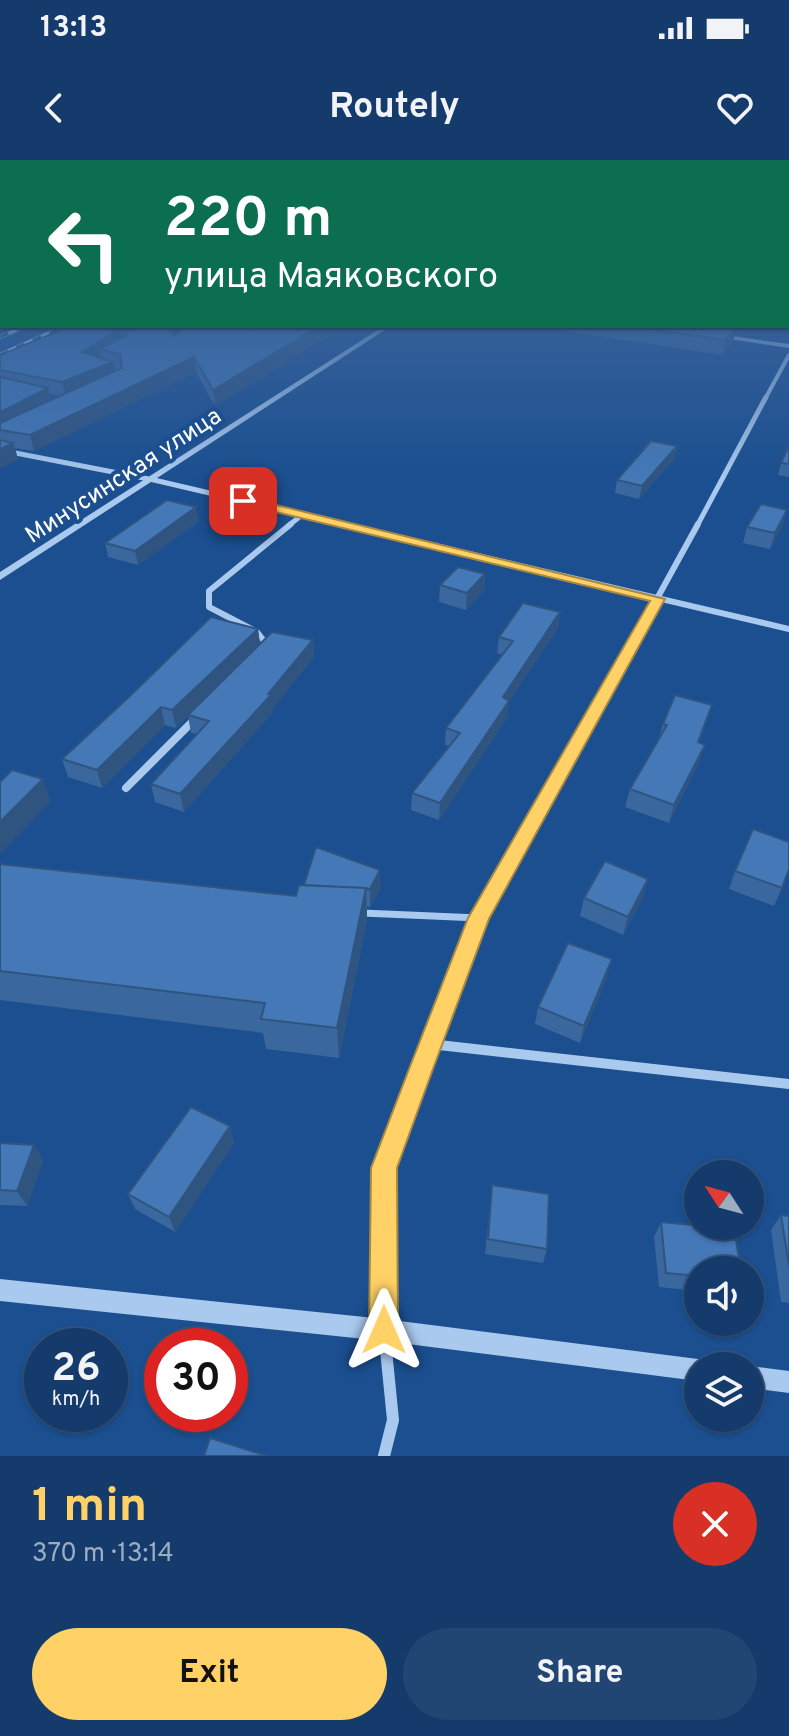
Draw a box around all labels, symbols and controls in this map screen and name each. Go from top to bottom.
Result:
text: 13:13 [40,10,107,47]
text: Routely [329,85,460,131]
icon: back [32,86,76,130]
icon: heart [713,86,757,130]
text: 220 m [164,186,332,256]
icon: left [32,192,136,296]
text: улица Маяковского [164,255,498,301]
street label: Минусинская улица [20,402,228,551]
pin [209,467,277,535]
icon: arrive [221,479,265,523]
north arrow [684,1160,764,1240]
map controls [684,1160,764,1432]
button: sound [684,1256,764,1336]
position arrow [342,1288,426,1372]
speed limit sign: 30 [144,1328,248,1432]
text: 26 [51,1345,101,1395]
button: layers [684,1352,764,1432]
text: km/h [52,1387,100,1413]
text: 1 min [32,1478,147,1538]
button: close [673,1482,757,1566]
text: 370 m · 13:14 [32,1538,174,1571]
button: Exit [32,1628,387,1720]
button: Share [403,1628,757,1720]

